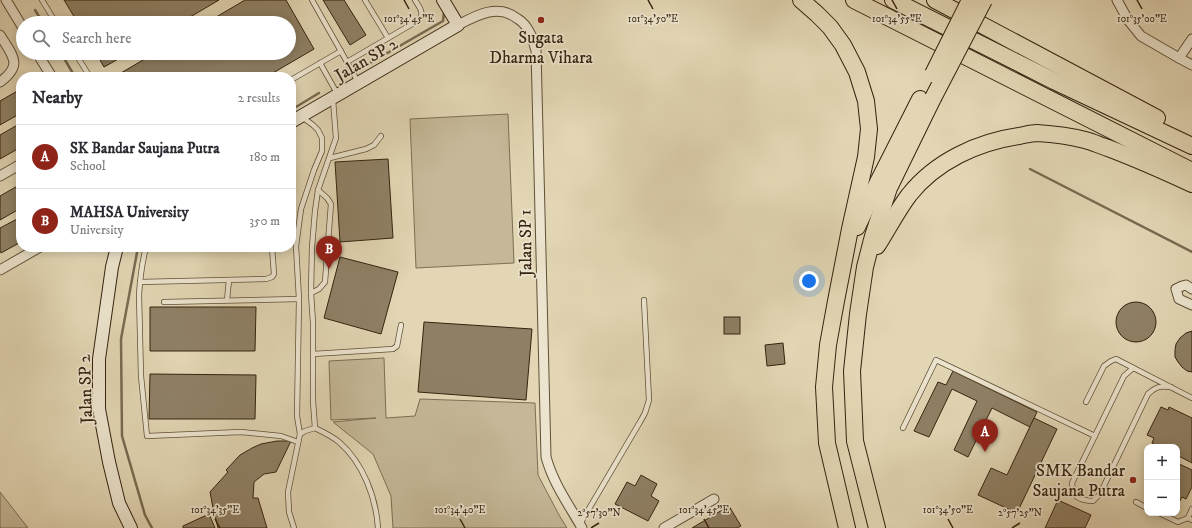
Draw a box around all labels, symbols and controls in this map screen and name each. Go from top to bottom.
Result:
text: 101°34'45"E [384,13,434,25]
text: 101°34'50"E [628,13,678,25]
text: 101°34'55"E [872,13,922,25]
text: 101°35'00"E [1117,13,1167,25]
marker: Sugata Dharma Vihara [536,15,546,25]
search box [16,16,296,60]
icon: search [30,27,52,49]
place label: Sugata Dharma Vihara [489,27,593,69]
text: Search here [62,29,131,48]
street label: Jalan SP 2 [329,33,403,88]
text: Nearby [32,87,82,109]
text: 2 results [238,90,280,106]
text: SK Bandar Saujana Putra [70,139,220,158]
text: A [41,149,49,165]
text: 180 m [249,149,280,165]
text: School [70,158,106,174]
text: MAHSA University [70,203,189,222]
street label: Jalan SP 1 [514,209,538,279]
text: B [41,213,49,229]
text: 350 m [249,213,280,229]
text: University [70,222,124,238]
pin: B [316,236,342,269]
your location [799,271,819,291]
street label: Jalan SP 2 [74,353,98,426]
pin: A [972,419,998,452]
map controls [1144,444,1180,516]
button: + [1144,444,1180,480]
place label: SMK Bandar Saujana Putra [1033,460,1126,502]
marker: SMK Bandar Saujana Putra [1128,475,1138,485]
button: − [1144,480,1180,516]
text: 101°34'35"E [191,504,239,516]
text: 101°34'40"E [434,504,486,516]
text: 101°34'45"E [679,504,729,516]
text: 101°34'50"E [923,504,973,516]
text: 2°57'30"N [577,507,621,519]
text: 2°57'25"N [998,507,1042,519]

